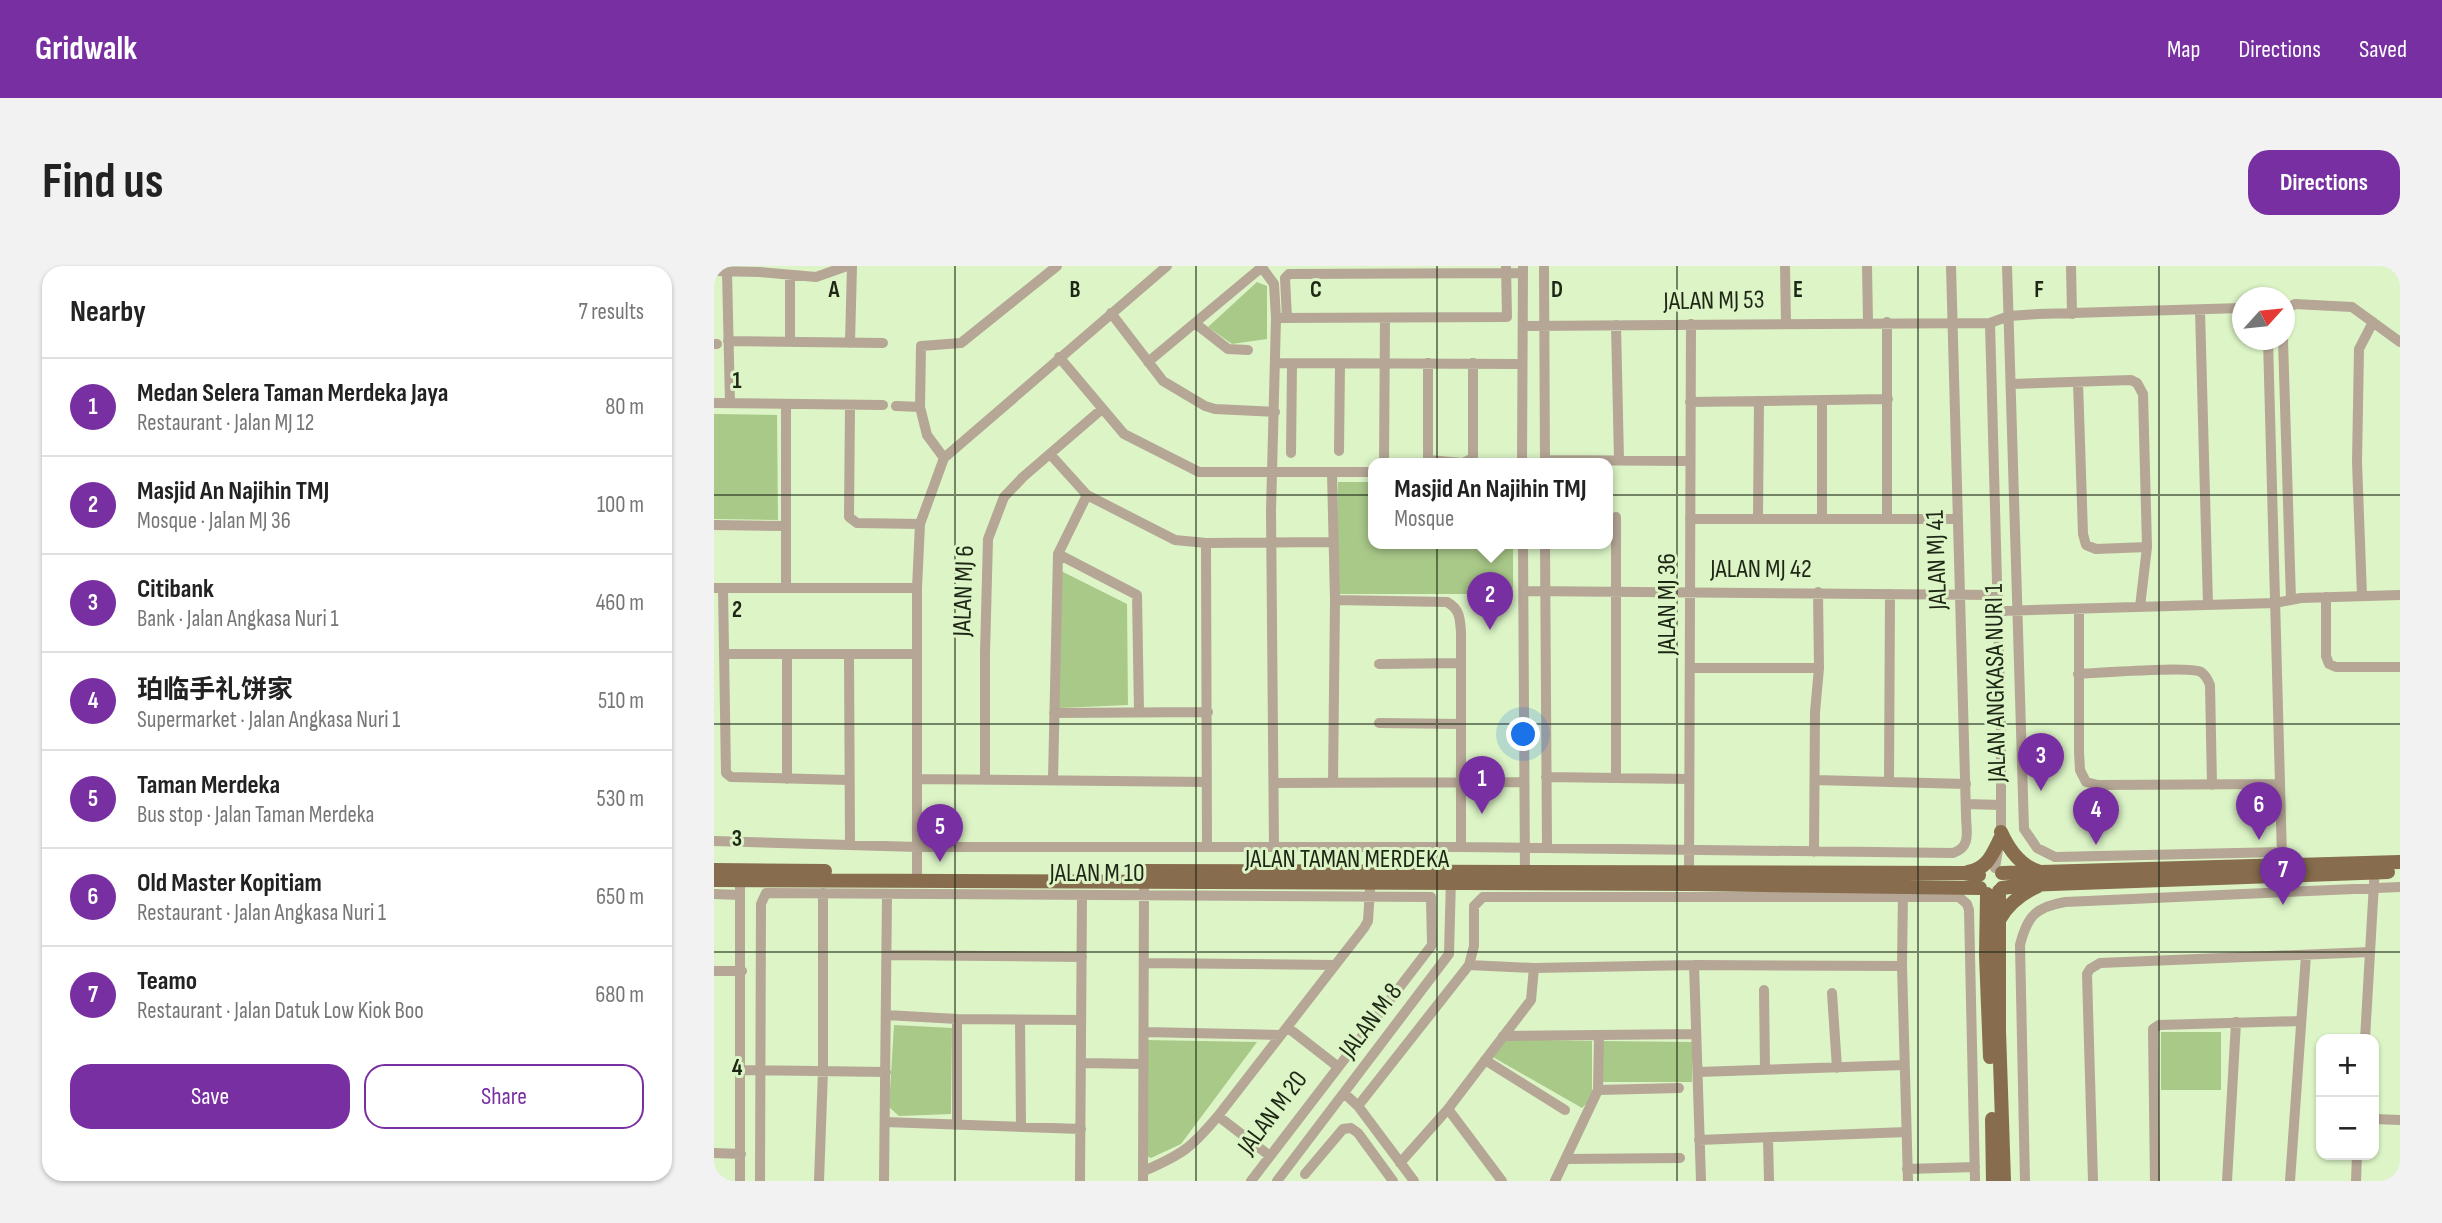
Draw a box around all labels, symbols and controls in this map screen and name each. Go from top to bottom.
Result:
text: Gridwalk [35,29,137,69]
text: Map [2167,35,2200,64]
text: Directions [2238,35,2321,64]
text: Saved [2359,35,2407,64]
button: Directions [2248,150,2400,215]
text: Find us [42,153,164,212]
text: A [828,276,841,304]
text: B [1070,276,1081,304]
text: C [1310,276,1322,304]
text: D [1551,276,1563,304]
text: E [1793,276,1803,304]
text: F [2034,276,2044,304]
street label: JALAN MJ 53 [1662,285,1765,317]
north arrow [2232,287,2295,350]
text: Nearby [70,294,146,330]
text: 7 results [578,298,644,326]
text: 1 [732,367,742,395]
text: Medan Selera Taman Merdeka Jaya [137,378,448,409]
text: 1 [88,393,98,421]
text: 80 m [605,393,644,421]
text: Restaurant · Jalan MJ 12 [137,409,314,437]
popup [1368,458,1613,549]
text: Masjid An Najihin TMJ [1394,474,1587,505]
text: Masjid An Najihin TMJ [137,476,329,507]
text: 2 [88,491,98,519]
text: 100 m [597,491,644,519]
text: Mosque [1394,505,1454,533]
text: Mosque · Jalan MJ 36 [137,507,291,535]
street label: JALAN MJ 41 [1920,510,1954,611]
street label: JALAN MJ 6 [947,545,981,638]
street label: JALAN MJ 36 [1652,553,1683,656]
street label: JALAN MJ 42 [1709,554,1812,585]
pin: 2 [1467,572,1513,630]
text: Citibank [137,574,214,605]
street label: JALAN ANGKASA NURI 1 [1979,584,2013,783]
text: 3 [88,589,98,617]
text: 460 m [596,589,644,617]
text: 2 [732,596,742,624]
text: Bank · Jalan Angkasa Nuri 1 [137,605,338,633]
text: 珀临手礼饼家 [137,675,293,706]
text: 4 [88,687,98,715]
text: 510 m [598,687,644,715]
text: Supermarket · Jalan Angkasa Nuri 1 [137,706,400,734]
your location [1506,717,1540,751]
pin: 3 [2018,733,2064,791]
pin: 1 [1459,756,1505,814]
text: Taman Merdeka [137,770,280,801]
pin: 6 [2236,782,2282,840]
text: 5 [88,785,98,813]
text: 530 m [596,785,644,813]
pin: 4 [2073,787,2119,845]
text: Bus stop · Jalan Taman Merdeka [137,801,374,829]
pin: 5 [917,804,963,862]
text: 3 [732,825,742,853]
street label: JALAN TAMAN MERDEKA [1244,844,1450,875]
pin: 7 [2260,847,2306,905]
street label: JALAN M 10 [1048,858,1145,889]
text: Old Master Kopitiam [137,868,322,899]
text: 6 [88,883,98,911]
text: 650 m [596,883,644,911]
text: Restaurant · Jalan Angkasa Nuri 1 [137,899,386,927]
text: Teamo [137,966,197,997]
street label: JALAN M 8 [1332,977,1409,1065]
text: 7 [88,981,98,1009]
text: 680 m [595,981,644,1009]
text: Restaurant · Jalan Datuk Low Kiok Boo [137,997,424,1025]
map controls [2316,1034,2379,1160]
button: + [2316,1034,2379,1097]
text: 4 [732,1054,743,1082]
button: Save [70,1064,350,1129]
button: Share [364,1064,644,1129]
street label: JALAN M 20 [1231,1065,1314,1162]
button: − [2316,1097,2379,1160]

